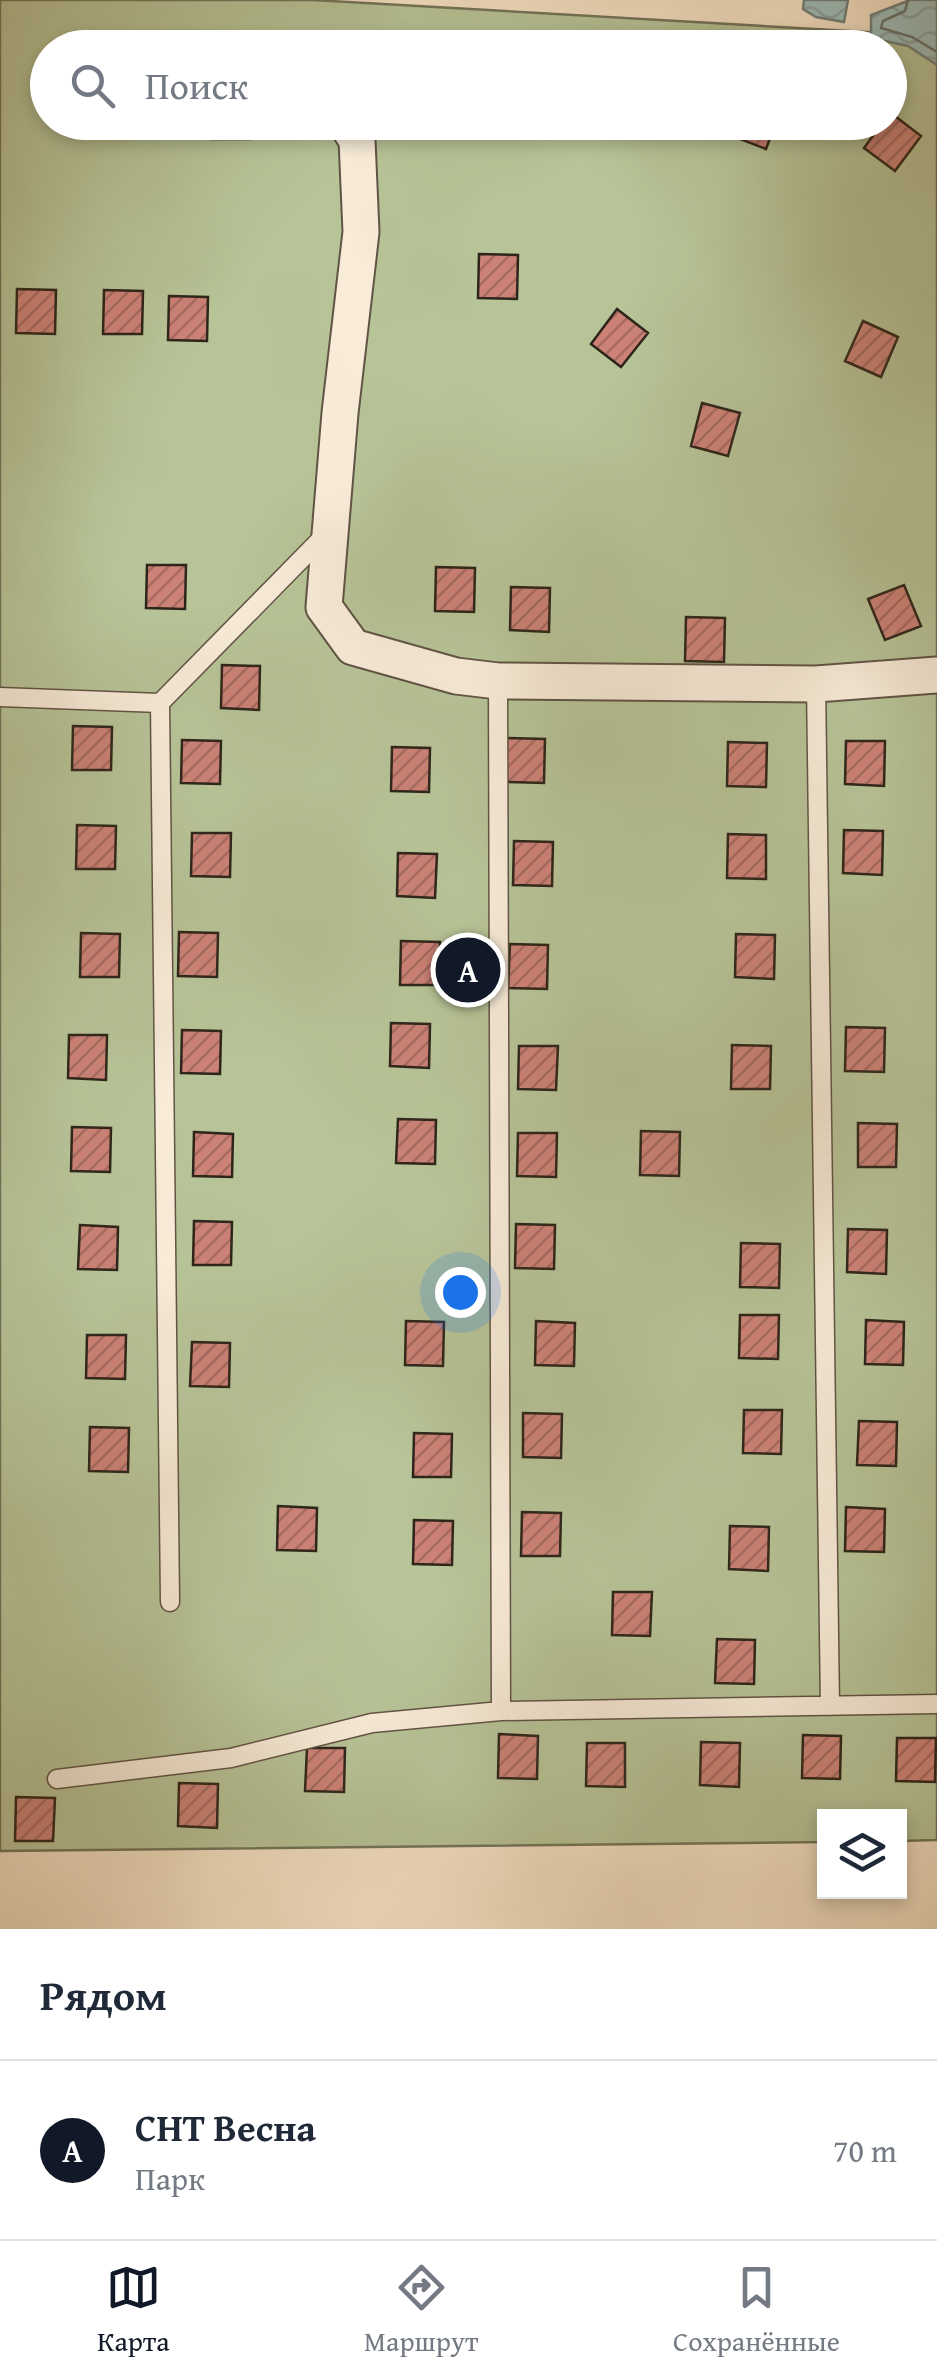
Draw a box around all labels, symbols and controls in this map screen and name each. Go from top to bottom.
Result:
search box [30,30,907,140]
text: Поиск [145,57,248,113]
icon: search [65,58,120,113]
pin: A [436,932,500,1008]
your location [435,1267,486,1318]
map controls [817,1809,907,1899]
button: layers [817,1809,907,1899]
text: Рядом [40,1964,167,2025]
text: СНТ Весна [135,2099,316,2155]
text: A [62,2127,83,2174]
text: 70 m [833,2127,897,2174]
text: Парк [135,2155,205,2202]
tab: Карта [97,2260,170,2361]
tab: Маршрут [364,2260,479,2361]
tab: Сохранённые [673,2260,840,2361]

